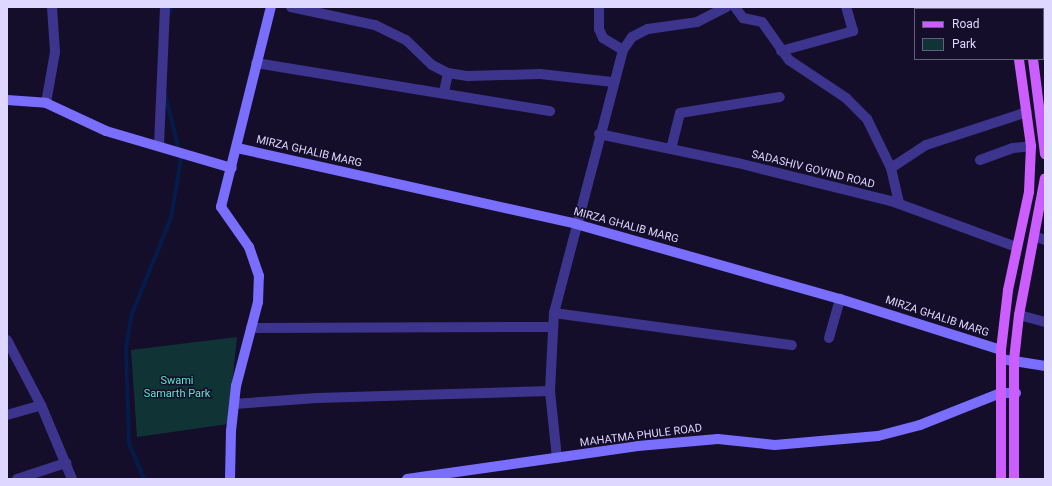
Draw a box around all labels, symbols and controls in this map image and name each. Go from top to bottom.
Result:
legend [914,8,1044,60]
text: Road [952,17,980,31]
text: Park [952,37,976,51]
street label: MIRZA GHALIB MARG [255,133,363,171]
street label: SADASHIV GOVIND ROAD [750,148,876,192]
street label: MIRZA GHALIB MARG [572,206,680,246]
street label: MIRZA GHALIB MARG [884,294,990,340]
park label: Swami Samarth Park [144,375,210,401]
street label: MAHATMA PHULE ROAD [579,422,703,450]

